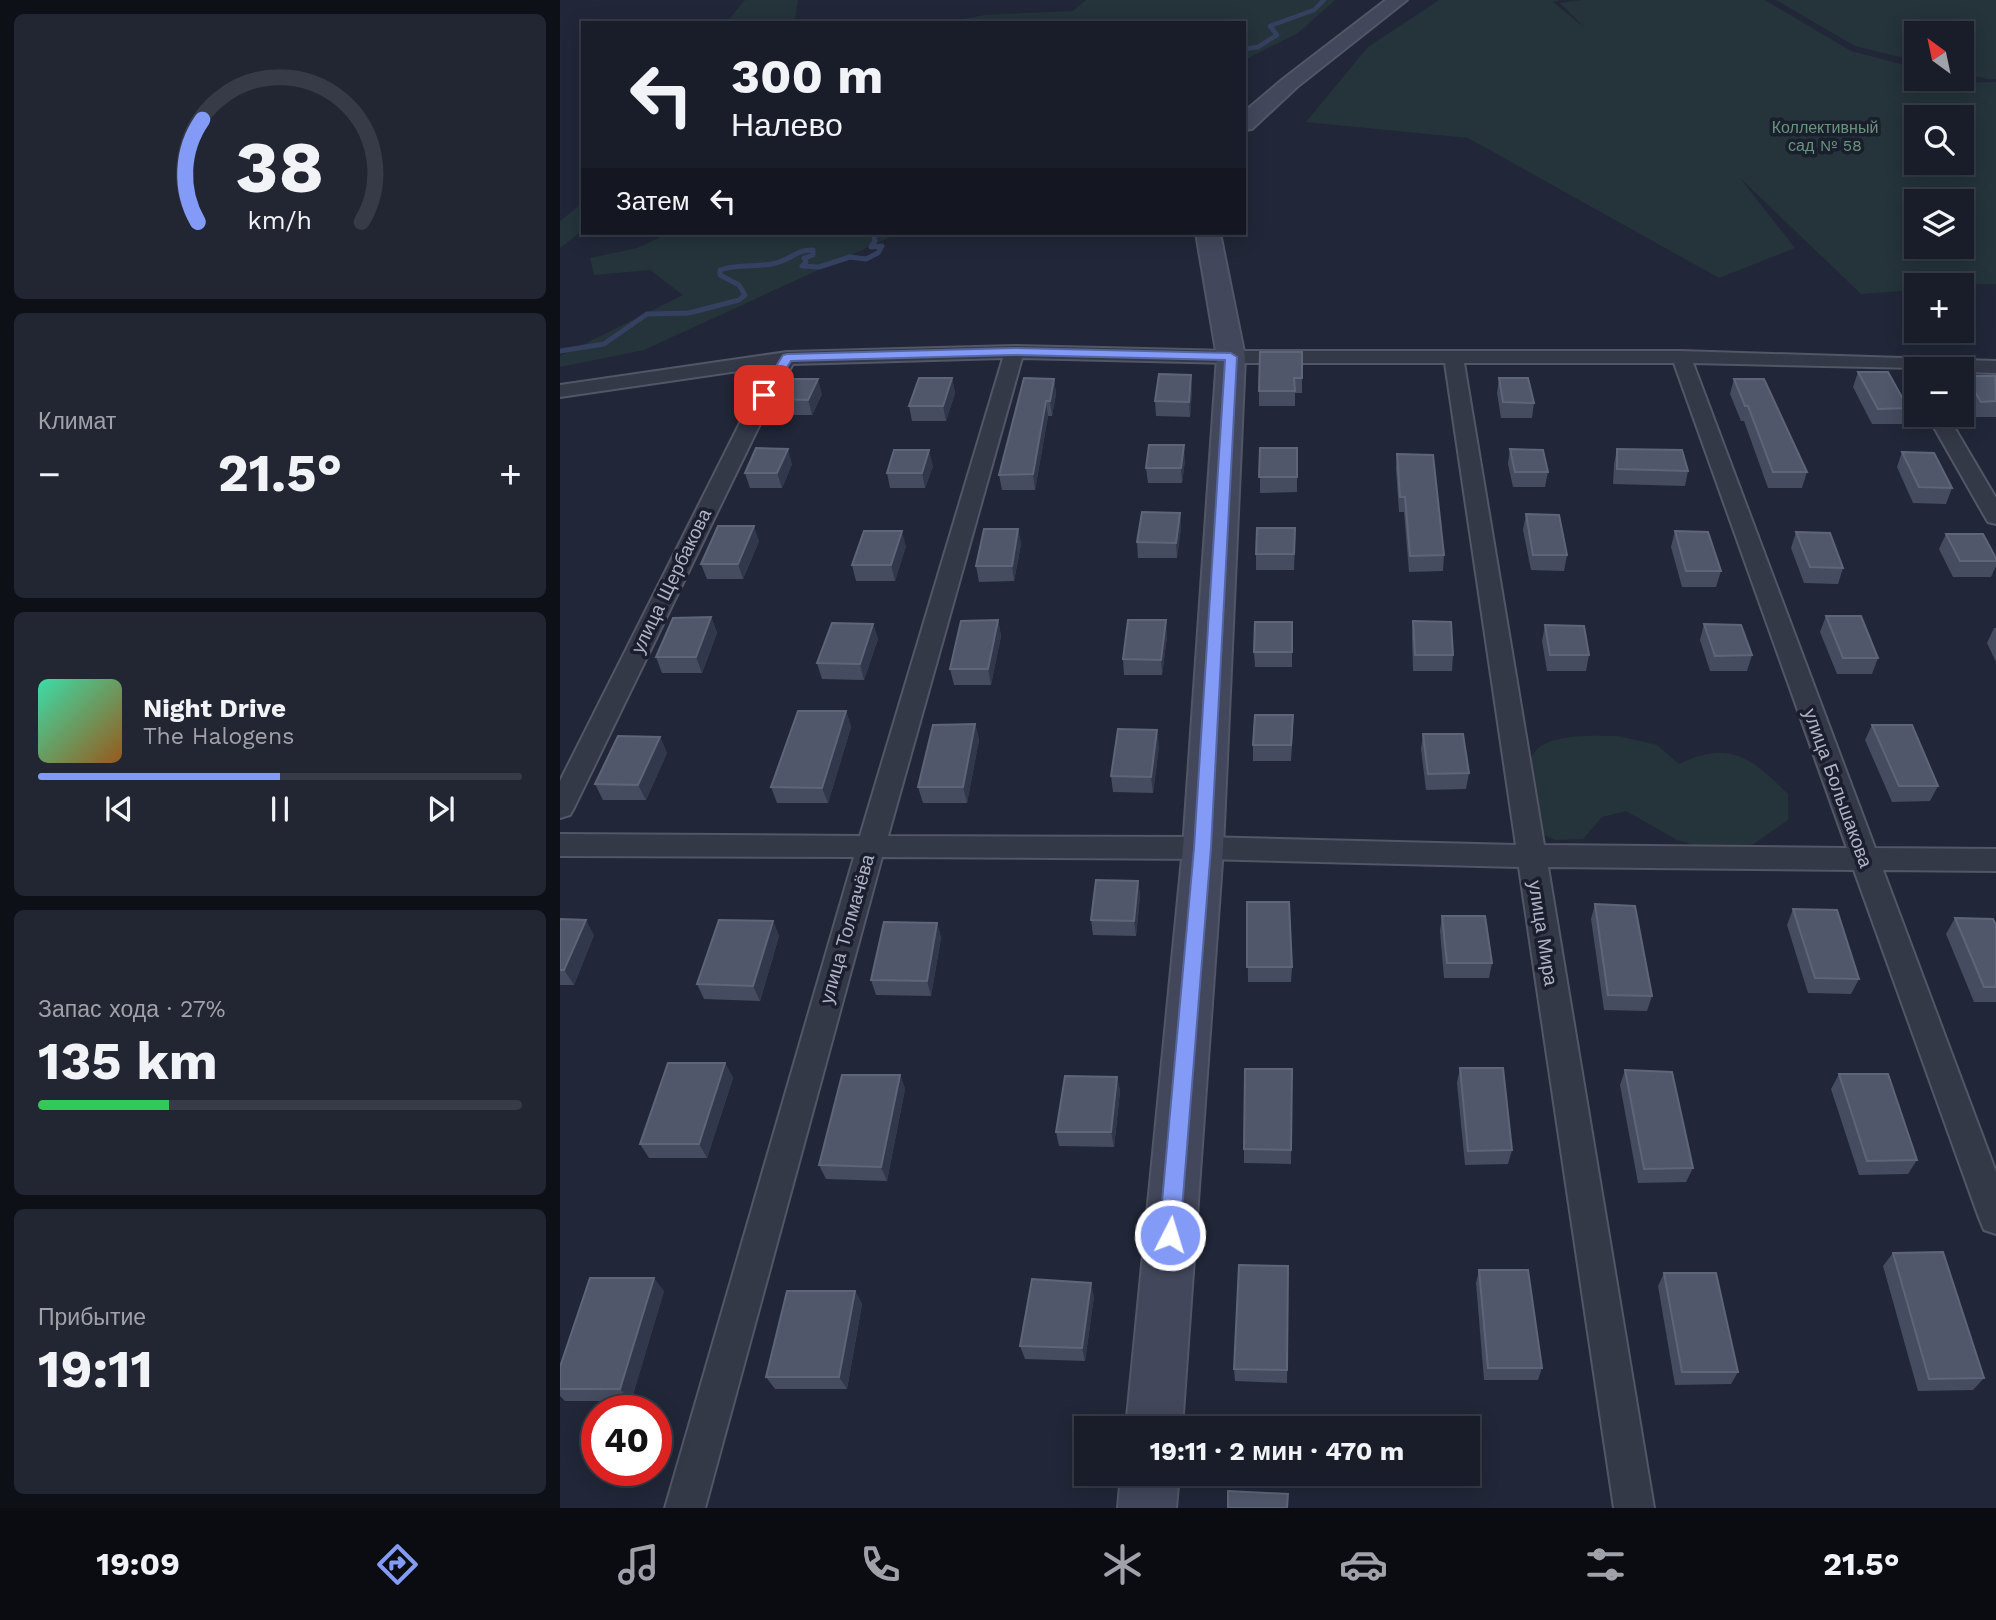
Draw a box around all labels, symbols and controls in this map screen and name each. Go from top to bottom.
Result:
north arrow [1904,21,1974,91]
map controls [1904,21,1974,427]
text: 300 m [731,47,883,105]
icon: left [616,49,707,140]
button: search [1904,105,1974,175]
text: Налево [731,106,843,144]
park label: Коллективный сад № 58 [1772,118,1878,155]
text: 38 [236,125,324,211]
icon: left [704,182,742,220]
text: Затем [616,186,690,216]
button: layers [1904,189,1974,259]
text: km/h [248,206,312,235]
button: + [1904,273,1974,343]
button: − [1904,357,1974,427]
pin [734,365,794,425]
icon: arrive [745,376,783,414]
text: Климат [38,408,116,435]
text: 21.5° [218,443,342,504]
text: − [38,452,61,496]
text: + [499,452,522,496]
street label: улица Щербакова [626,504,716,657]
text: Night Drive [143,693,286,723]
street label: улица Большакова [1799,705,1878,871]
text: The Halogens [143,723,294,750]
icon: previous [100,790,138,828]
icon: pause [261,790,299,828]
icon: next [422,790,460,828]
street label: улица Толмачёва [815,851,879,1006]
street label: улица Мира [1523,879,1563,988]
text: Запас хода · 27% [38,996,225,1023]
text: 135 km [38,1031,218,1092]
position arrow [1133,1198,1207,1272]
text: Прибытие [38,1304,146,1331]
text: 19:11 [38,1339,153,1400]
speed limit sign: 40 [581,1395,672,1486]
text: 19:11 · 2 мин · 470 m [1150,1436,1404,1466]
icon: directions [373,1540,422,1589]
icon: music [614,1540,663,1589]
icon: phone [856,1540,905,1589]
icon: climate [1098,1540,1147,1589]
icon: car [1339,1540,1388,1589]
icon: filters [1581,1540,1630,1589]
text: 19:09 [96,1545,180,1583]
text: 21.5° [1823,1545,1900,1583]

